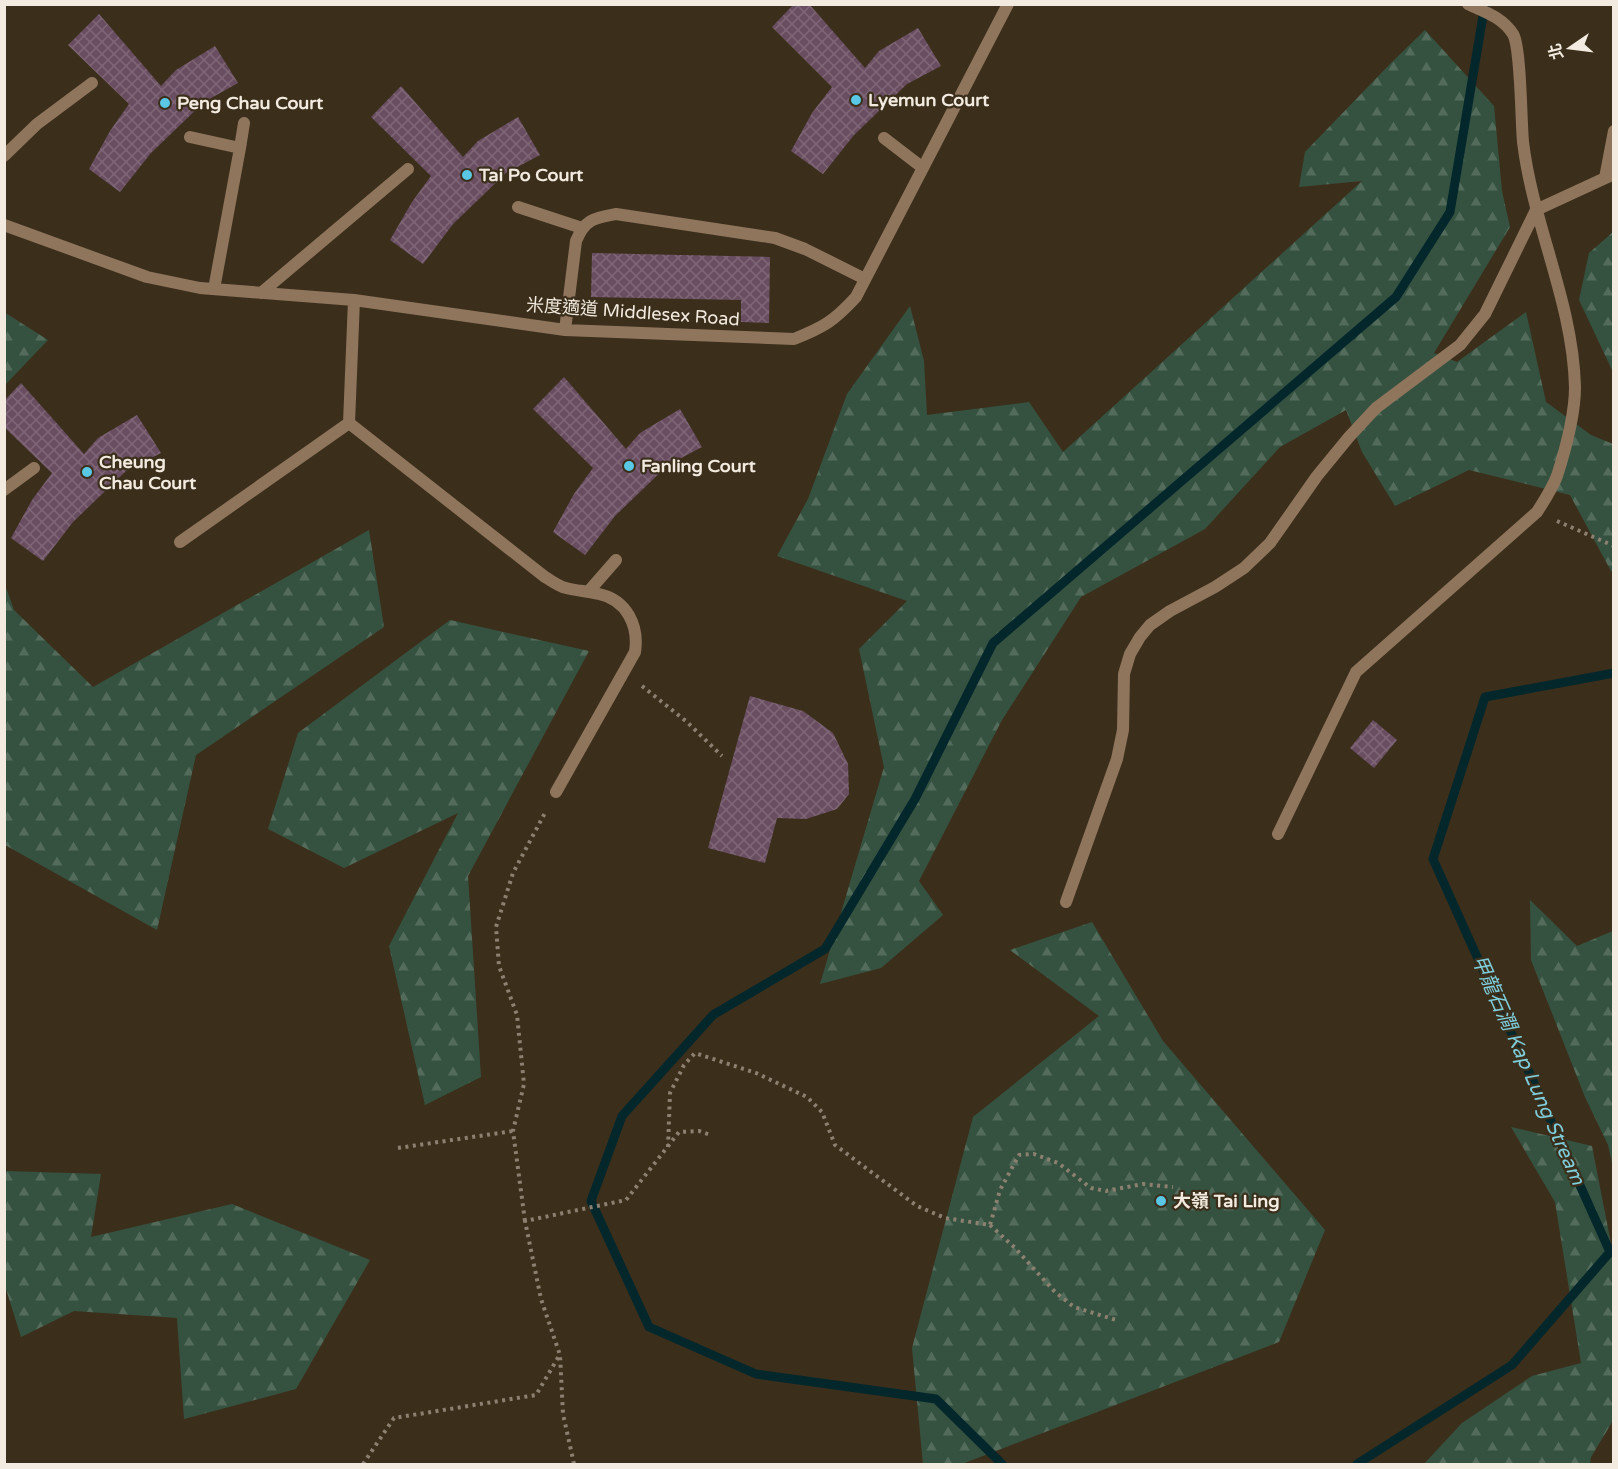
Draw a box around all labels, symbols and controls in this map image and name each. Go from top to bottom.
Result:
north arrow [1540,18,1600,78]
text: 北 [1545,41,1568,62]
place label: Lyemun Court [868,89,989,111]
place label: Peng Chau Court [177,92,323,114]
marker: Lyemun Court [849,93,863,107]
marker: Peng Chau Court [158,96,172,110]
place label: Tai Po Court [478,164,583,186]
marker: Tai Po Court [460,168,474,182]
street label: 米度適道 Middlesex Road [525,294,741,330]
place label: Cheung Chau Court [99,451,196,494]
place label: Fanling Court [641,455,756,477]
marker: Fanling Court [622,459,636,473]
marker: Cheung Chau Court [80,465,94,479]
water label: 甲龍石澗 Kap Lung Stream [1466,951,1590,1189]
place label: 大嶺 Tai Ling [1173,1190,1280,1212]
marker: 大嶺 Tai Ling [1154,1194,1168,1208]

